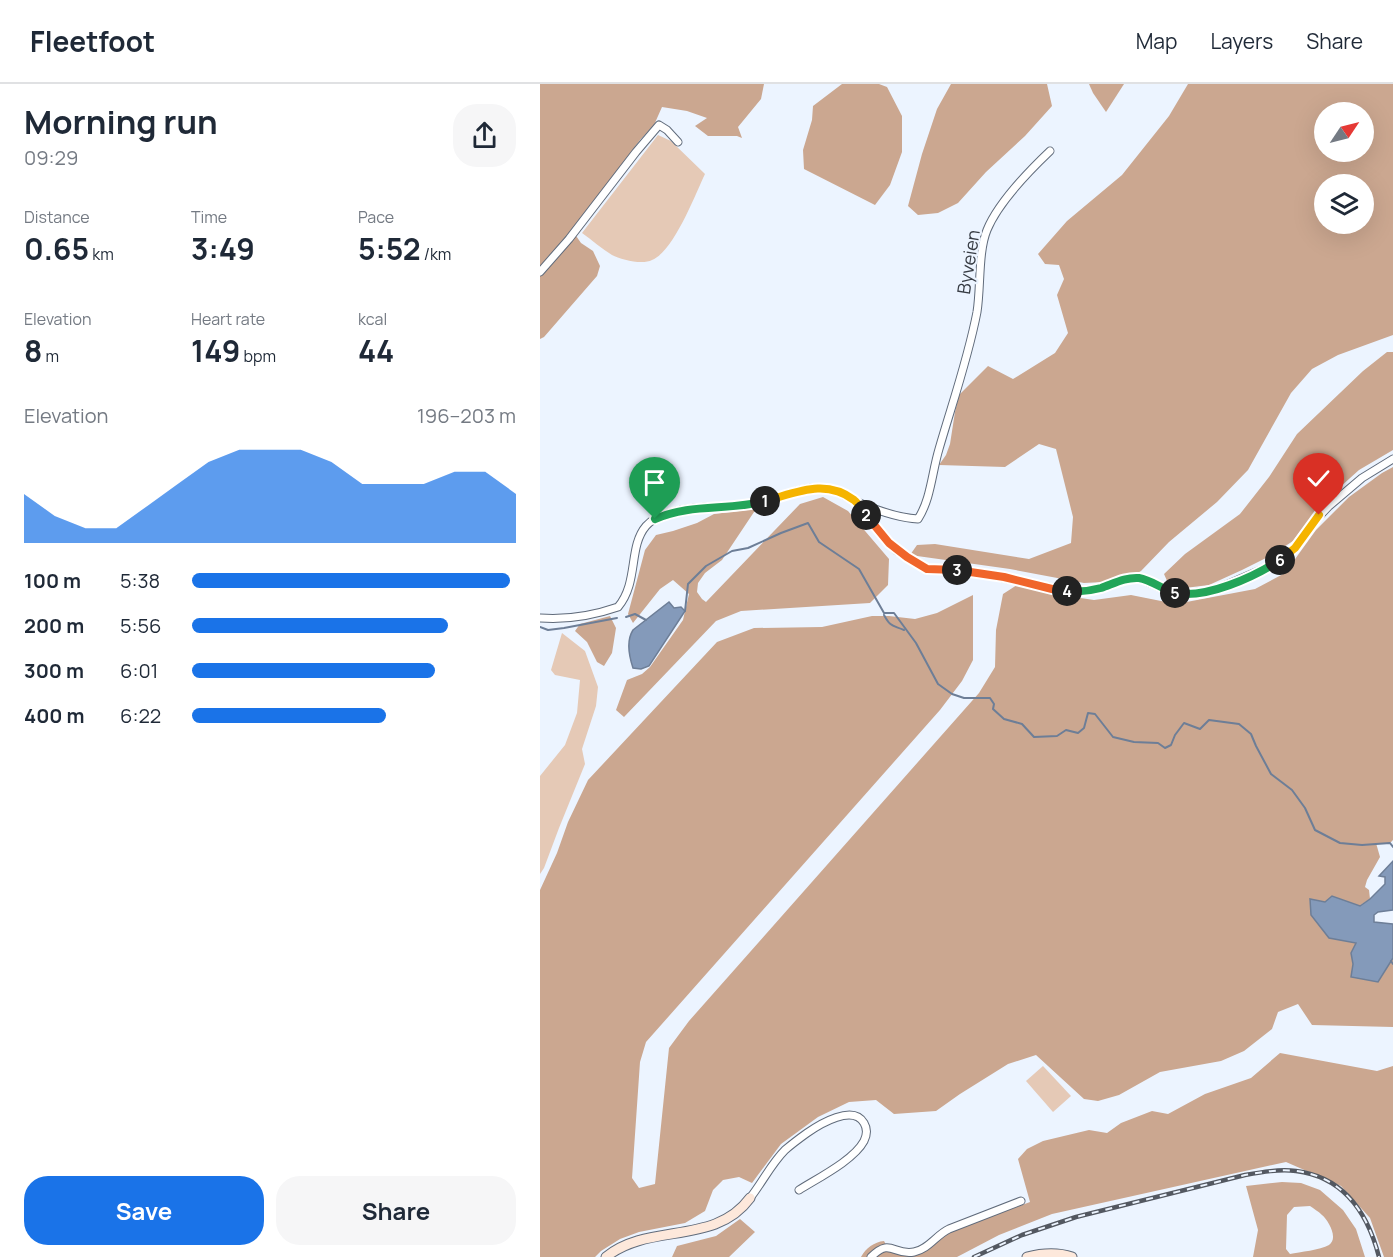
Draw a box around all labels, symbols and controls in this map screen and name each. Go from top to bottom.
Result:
text: Fleetfoot [30,22,155,60]
text: Map [1136,27,1177,55]
text: Layers [1210,27,1273,55]
text: Share [1306,27,1363,55]
text: Morning run [24,99,218,144]
north arrow [1314,102,1374,162]
map controls [1314,102,1374,234]
button: share [453,104,516,167]
text: 09:29 [24,144,78,171]
button: layers [1314,174,1374,234]
text: Distance [24,206,90,228]
text: Time [191,206,227,228]
text: Pace [358,206,394,228]
text: 0.65 [24,228,89,269]
text: 3:49 [191,228,255,269]
text: 5:52 [358,228,421,269]
street label: Byveien [951,228,985,296]
text: km [89,243,114,265]
text: /km [421,243,451,265]
text: Elevation [24,308,92,330]
text: Heart rate [191,308,265,330]
text: kcal [358,308,387,330]
text: 8 [24,330,42,371]
text: 149 [191,330,240,371]
text: 44 [358,330,394,371]
text: m [42,345,59,367]
text: bpm [240,345,276,367]
text: Elevation [24,402,108,429]
text: 196–203 m [417,402,516,429]
pin [1293,453,1344,515]
pin [629,457,680,519]
icon: check [1302,462,1335,495]
icon: arrive [638,466,671,499]
pin: 1 [750,486,780,516]
text: 1 [761,490,769,512]
pin: 2 [851,500,881,530]
text: 2 [861,504,871,526]
pin: 6 [1265,545,1295,575]
text: 6 [1275,549,1285,571]
pin: 3 [942,555,972,585]
text: 3 [952,559,962,581]
text: 100 m [24,567,81,594]
text: 5:38 [120,567,160,594]
pin: 4 [1052,576,1082,606]
pin: 5 [1160,578,1190,608]
text: 4 [1062,580,1072,602]
text: 5 [1170,582,1180,604]
text: 200 m [24,612,84,639]
text: 5:56 [120,612,162,639]
text: 300 m [24,657,84,684]
text: 6:01 [120,657,158,684]
text: 400 m [24,702,84,729]
text: 6:22 [120,702,161,729]
button: Save [24,1176,264,1245]
button: Share [276,1176,516,1245]

